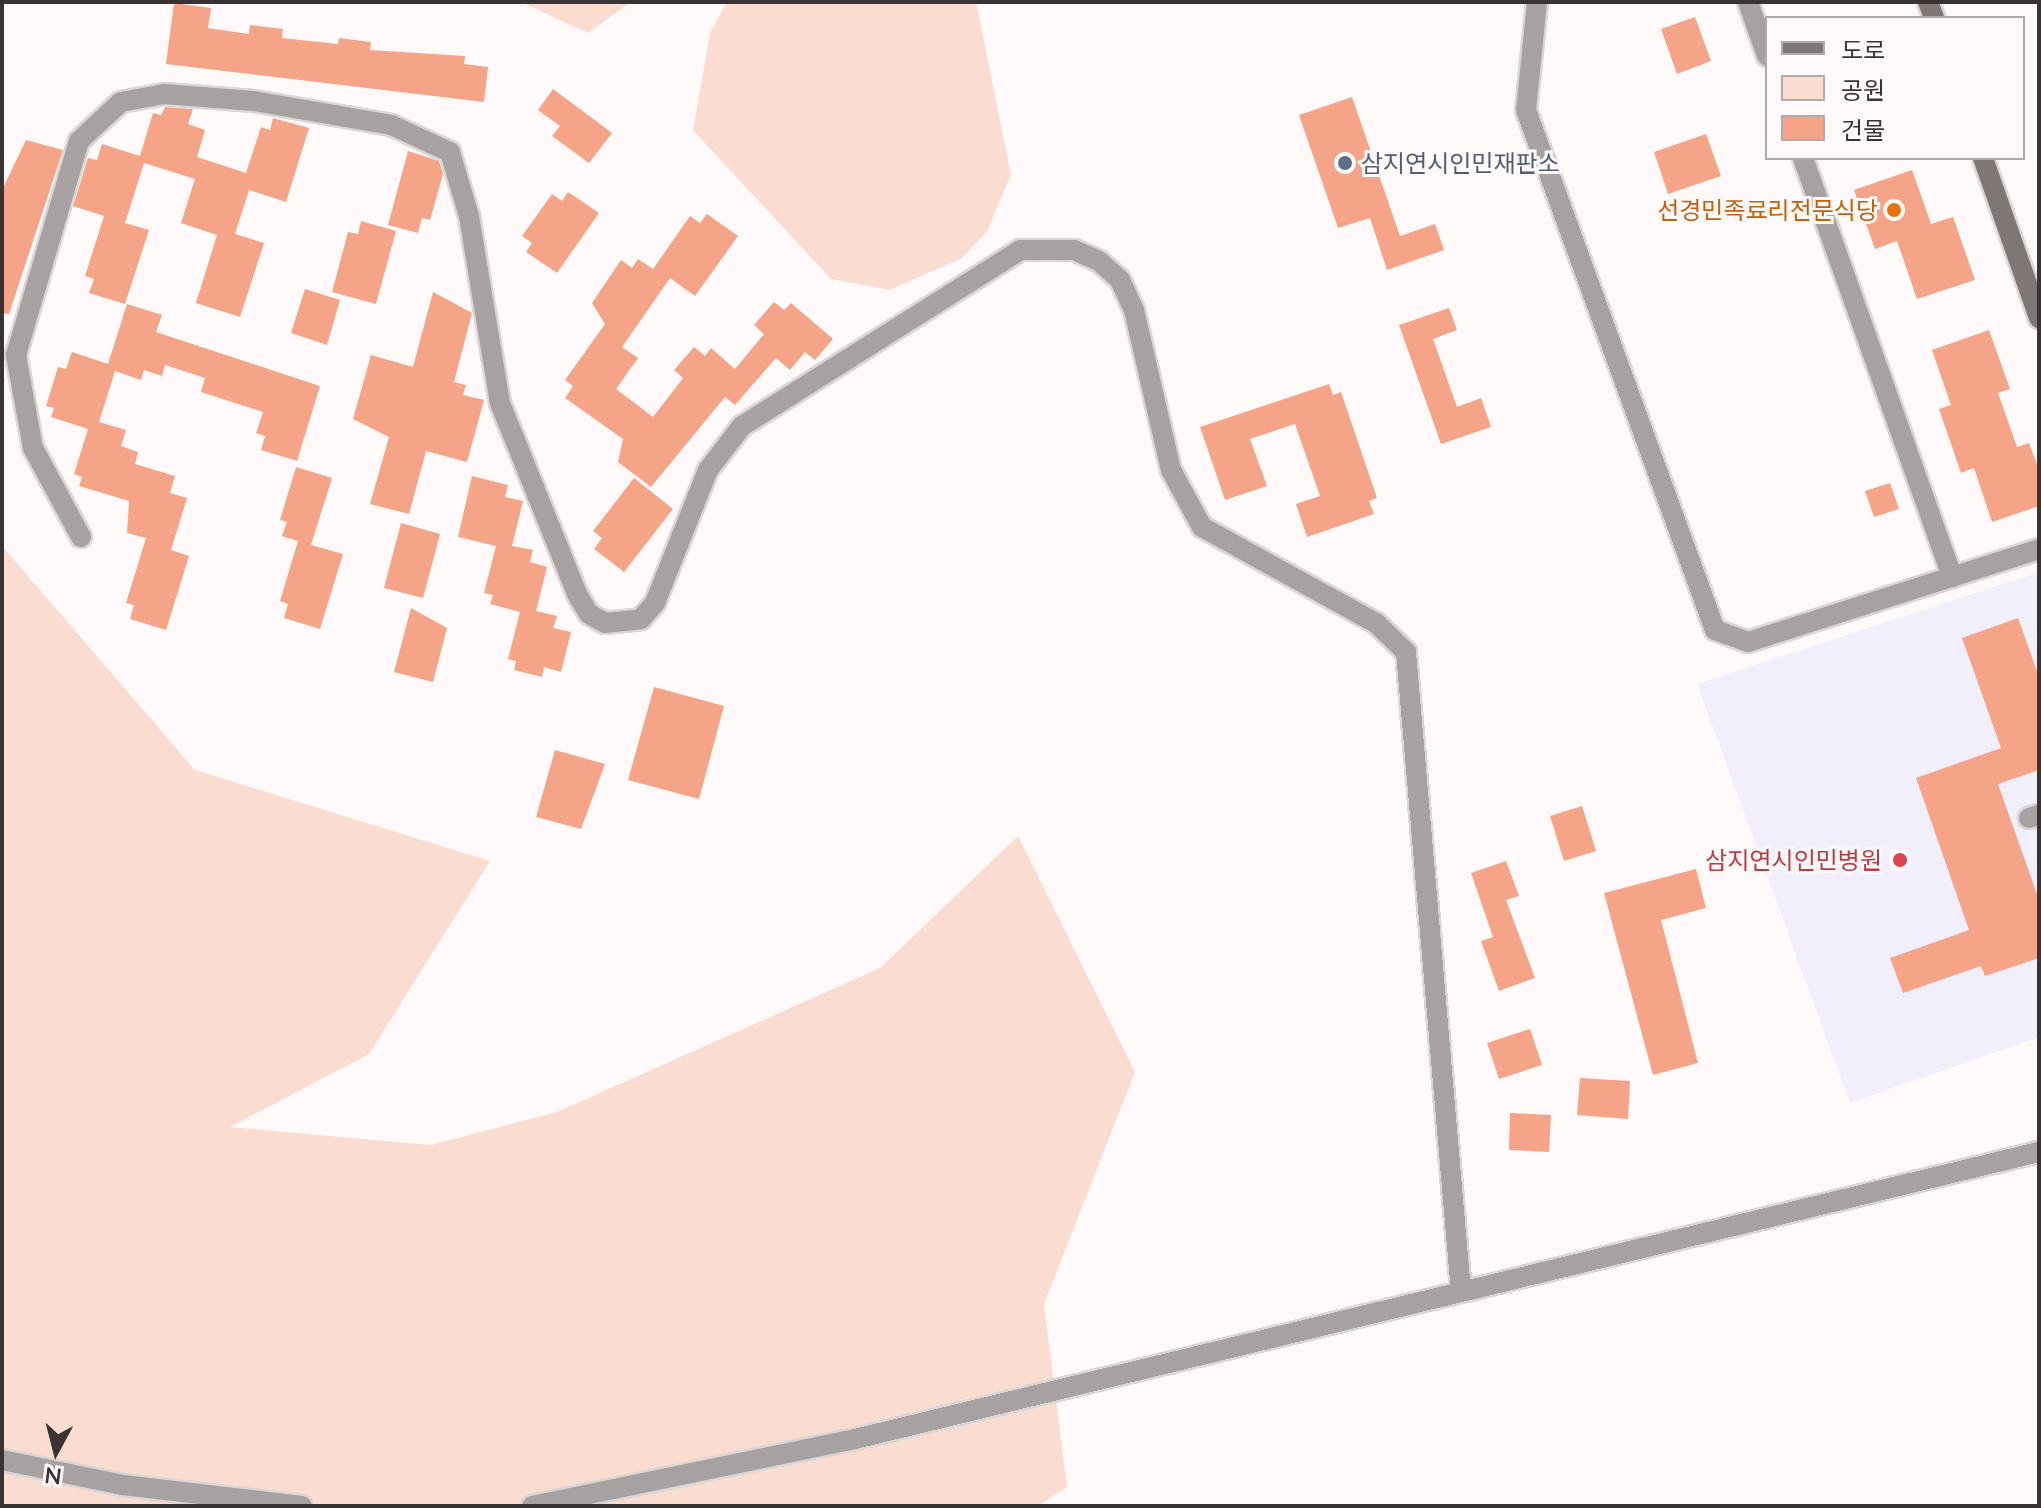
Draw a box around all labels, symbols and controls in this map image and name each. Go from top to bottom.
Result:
legend [1765,16,2025,160]
text: 도로 [1841,35,1885,64]
text: 공원 [1841,75,1885,104]
text: 건물 [1841,115,1885,144]
place label: 삼지연시인민재판소 [1361,149,1560,177]
marker: 삼지연시인민재판소 [1336,154,1354,172]
place label: 선경민족료리전문식당 [1657,196,1878,224]
marker: 선경민족료리전문식당 [1885,201,1903,219]
place label: 삼지연시인민병원 [1705,846,1882,874]
marker: 삼지연시인민병원 [1889,849,1911,871]
north arrow [16,1412,96,1492]
text: N [43,1462,63,1491]

